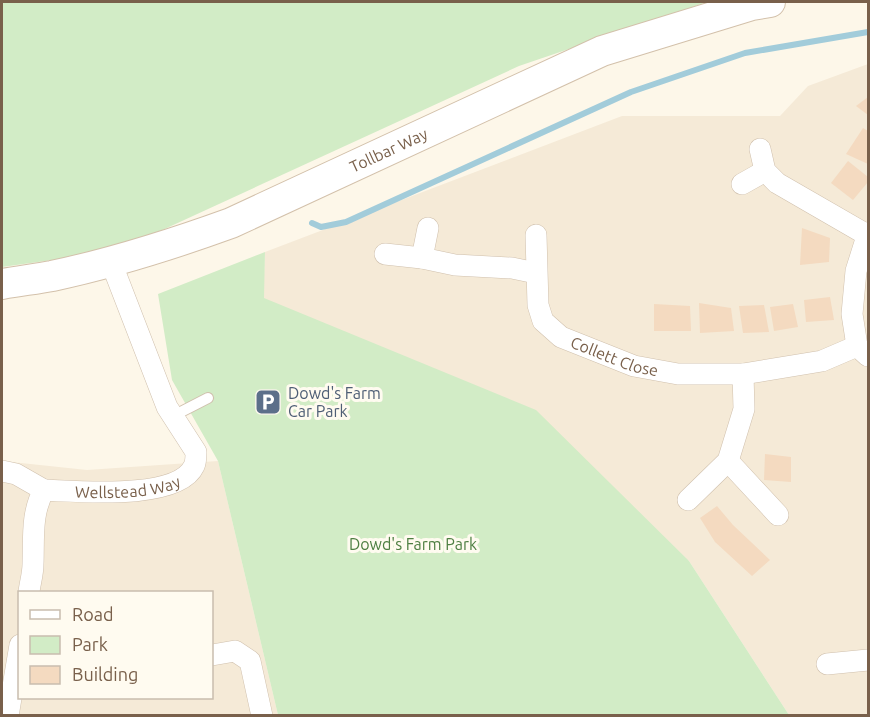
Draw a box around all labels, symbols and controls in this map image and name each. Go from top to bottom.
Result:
street label: Tollbar Way [347,124,430,176]
street label: Collett Close [568,333,660,379]
place label: Dowd's Farm Car Park [288,384,381,420]
parking icon: Dowd's Farm Car Park [253,387,283,417]
street label: Wellstead Way [75,472,183,501]
park label: Dowd's Farm Park [349,535,477,553]
legend [18,591,213,699]
text: Road [72,604,114,624]
text: Park [72,634,108,654]
text: Building [72,664,138,684]

